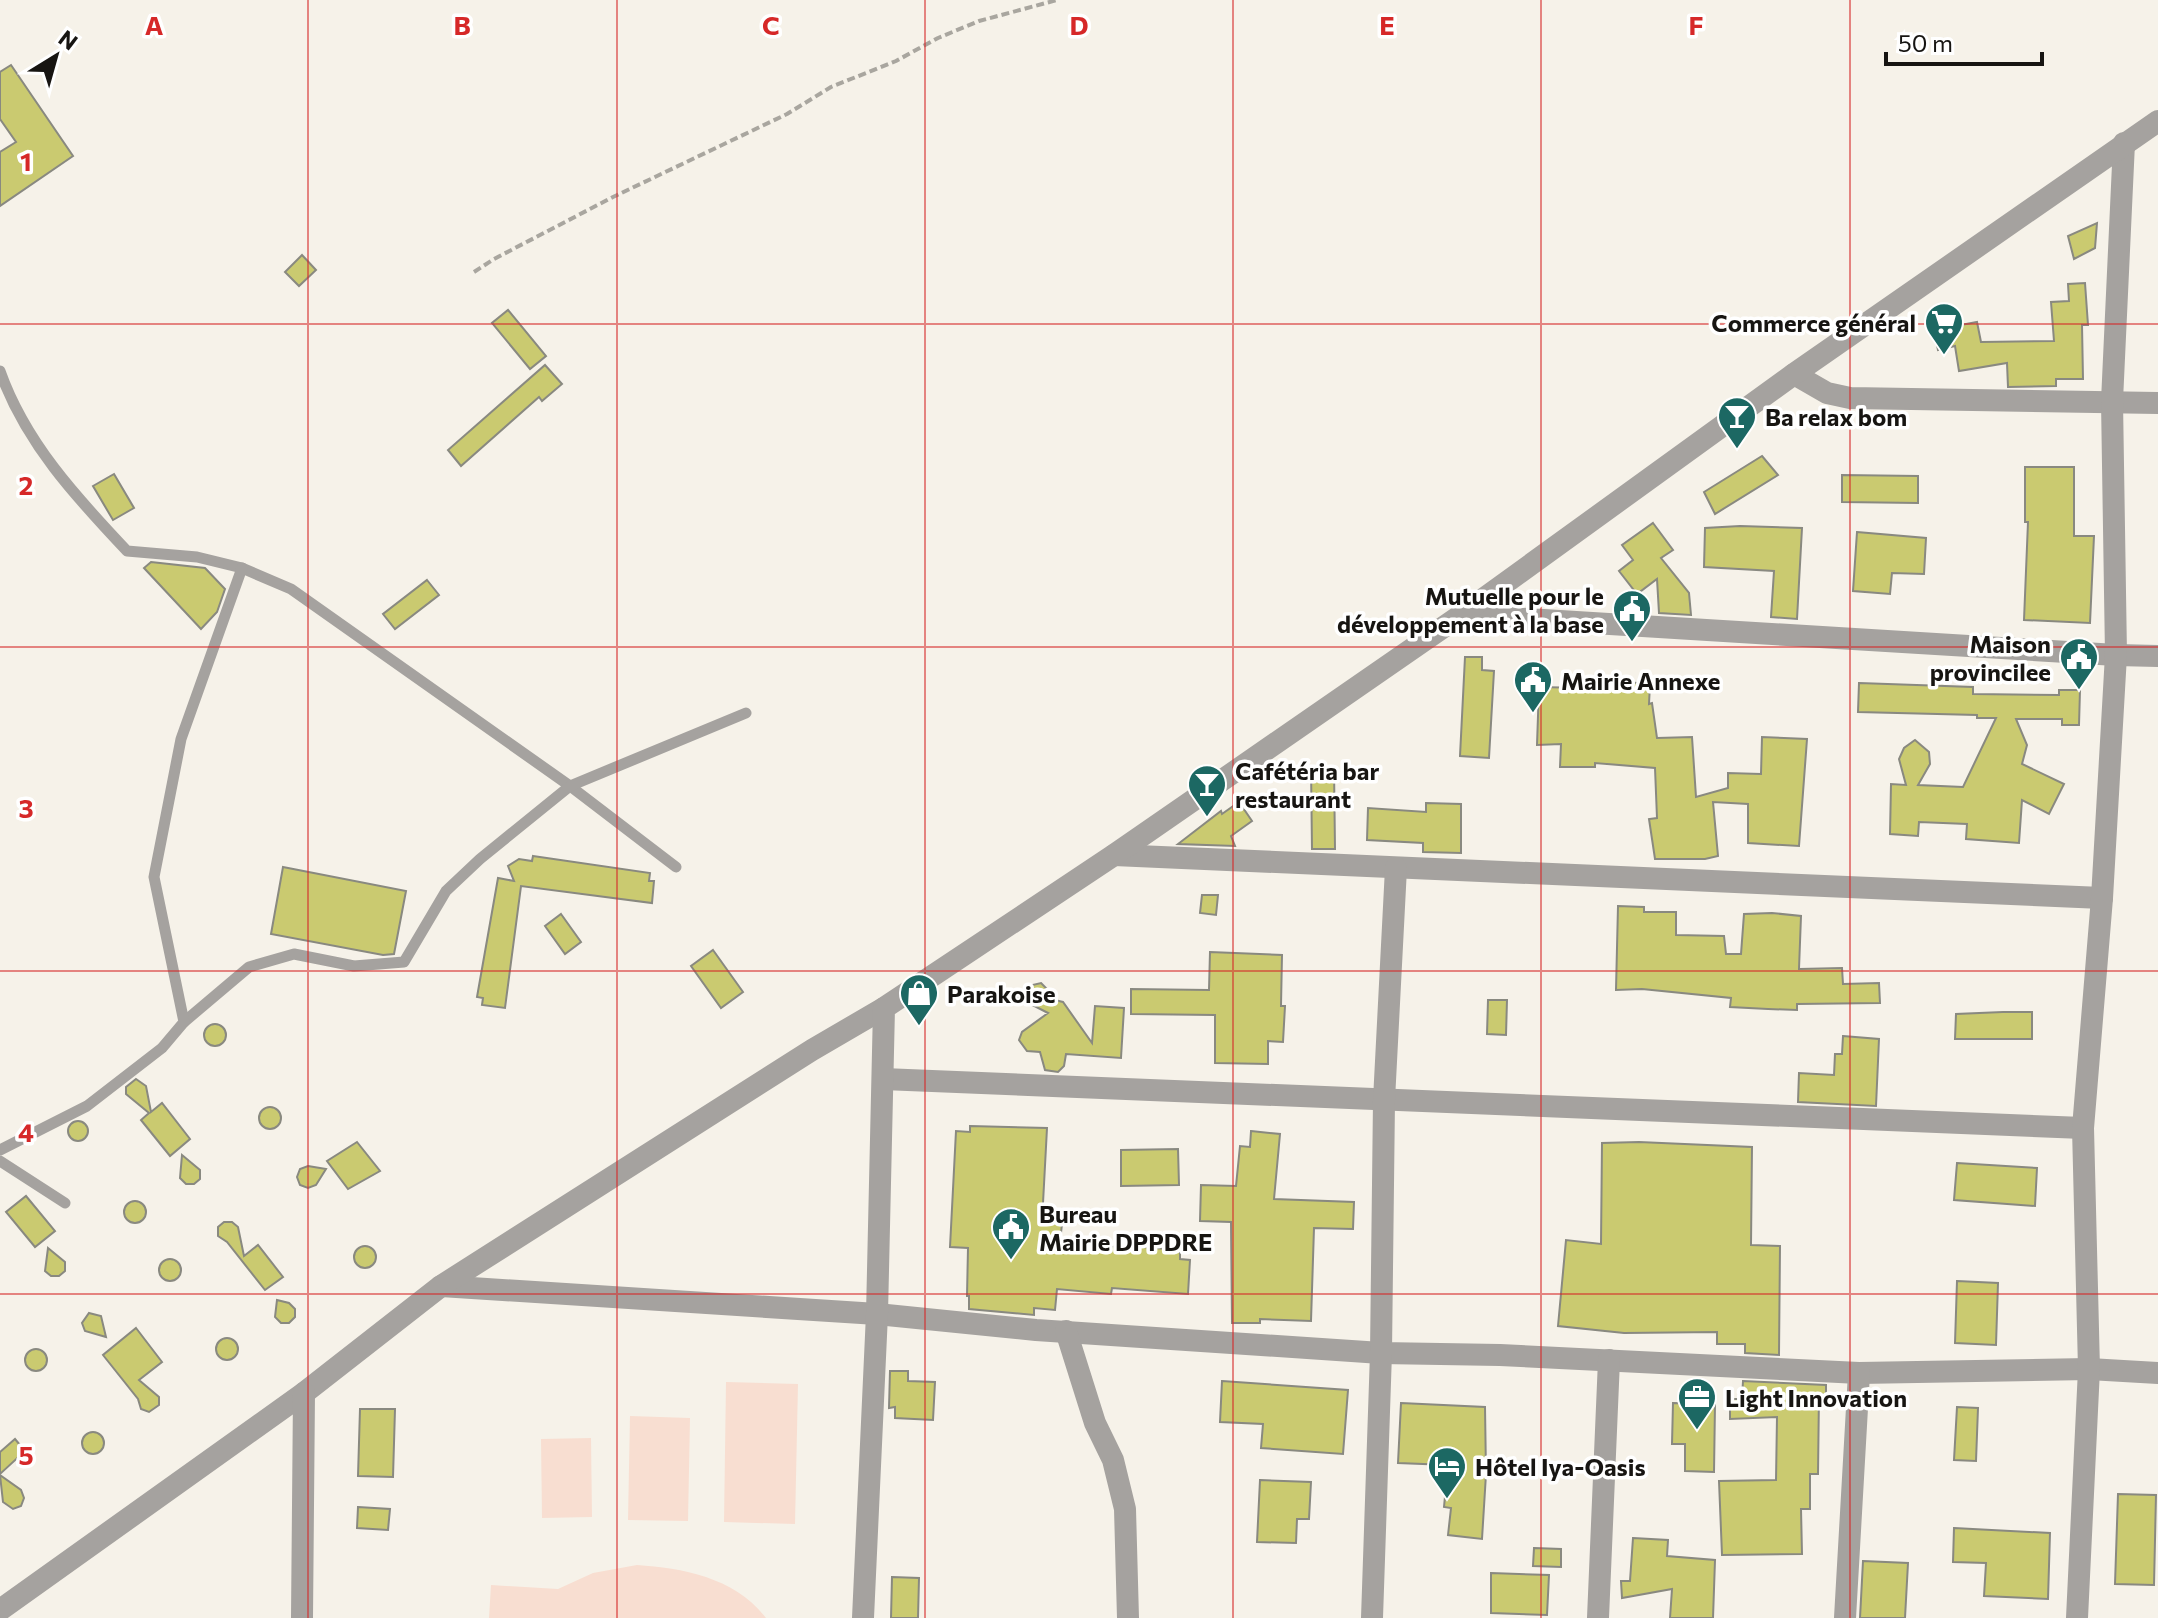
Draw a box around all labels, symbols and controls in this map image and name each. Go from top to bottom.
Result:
text: A [145,9,164,40]
text: B [453,9,471,40]
text: C [762,9,780,40]
text: D [1069,9,1089,40]
text: E [1379,9,1395,40]
text: F [1688,9,1704,40]
north arrow [16,16,96,96]
scale bar [1886,16,2042,66]
text: N [54,24,83,55]
text: 50 m [1898,28,1953,57]
text: 1 [20,145,32,176]
supermarket icon: Commerce général [1923,301,1965,356]
place label: Commerce général [1711,308,1916,337]
bar icon: Ba relax bom [1716,395,1758,450]
place label: Ba relax bom [1765,402,1907,431]
text: 2 [19,469,33,500]
place label: Mutuelle pour le développement à la base [1337,581,1604,638]
public building icon: Mutuelle pour le développement à la base [1611,588,1653,643]
place label: Maison provincilee [1930,629,2051,686]
public building icon: Maison provincilee [2058,636,2100,691]
public building icon: Mairie Annexe [1512,659,1554,714]
place label: Mairie Annexe [1561,666,1720,695]
place label: Cafétéria bar restaurant [1235,756,1379,813]
bar icon: Cafétéria bar restaurant [1186,763,1228,818]
text: 3 [18,792,34,823]
shop icon: Parakoise [898,972,940,1027]
place label: Parakoise [947,979,1056,1008]
text: 4 [18,1116,34,1147]
place label: Bureau Mairie DPPDRE [1039,1199,1212,1256]
public building icon: Bureau Mairie DPPDRE [990,1206,1032,1261]
office icon: Light Innovation [1676,1376,1718,1431]
place label: Light Innovation [1725,1383,1907,1412]
text: 5 [18,1439,34,1470]
hotel icon: Hôtel Iya-Oasis [1426,1445,1468,1500]
place label: Hôtel Iya-Oasis [1475,1452,1646,1481]

